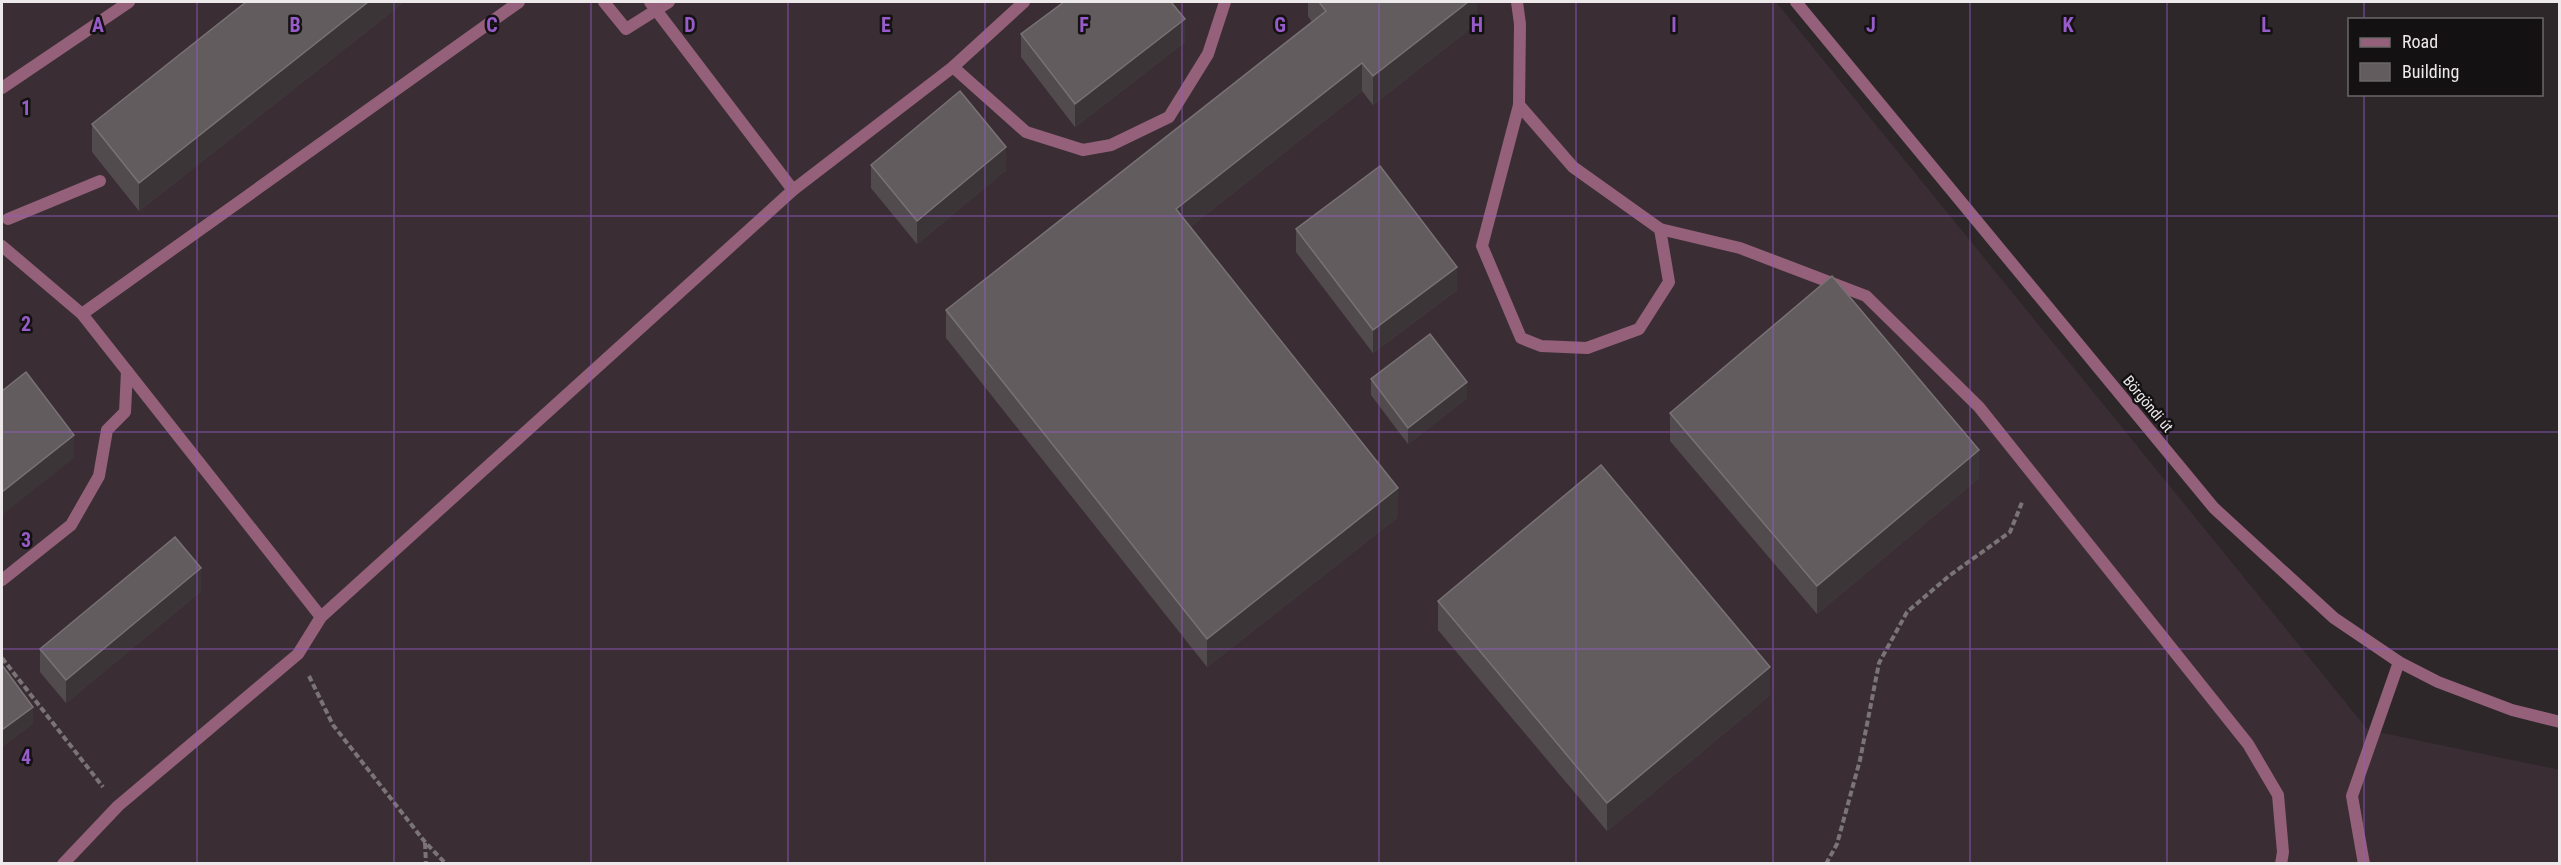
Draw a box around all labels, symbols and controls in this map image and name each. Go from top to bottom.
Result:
text: A [92,13,104,37]
text: B [289,13,301,37]
text: C [486,13,498,37]
text: D [684,13,696,37]
text: E [881,13,891,37]
text: F [1079,13,1089,37]
text: G [1274,13,1286,37]
text: H [1471,13,1483,37]
text: I [1671,13,1677,37]
text: J [1866,13,1876,37]
text: K [2062,13,2074,37]
text: L [2261,13,2271,37]
legend [2348,18,2543,96]
text: Road [2402,31,2438,52]
text: Building [2402,61,2459,82]
text: 1 [21,96,31,120]
text: 2 [21,312,31,336]
street label: Börgöndi út [2119,372,2177,436]
text: 3 [21,528,31,552]
text: 4 [21,745,31,769]

